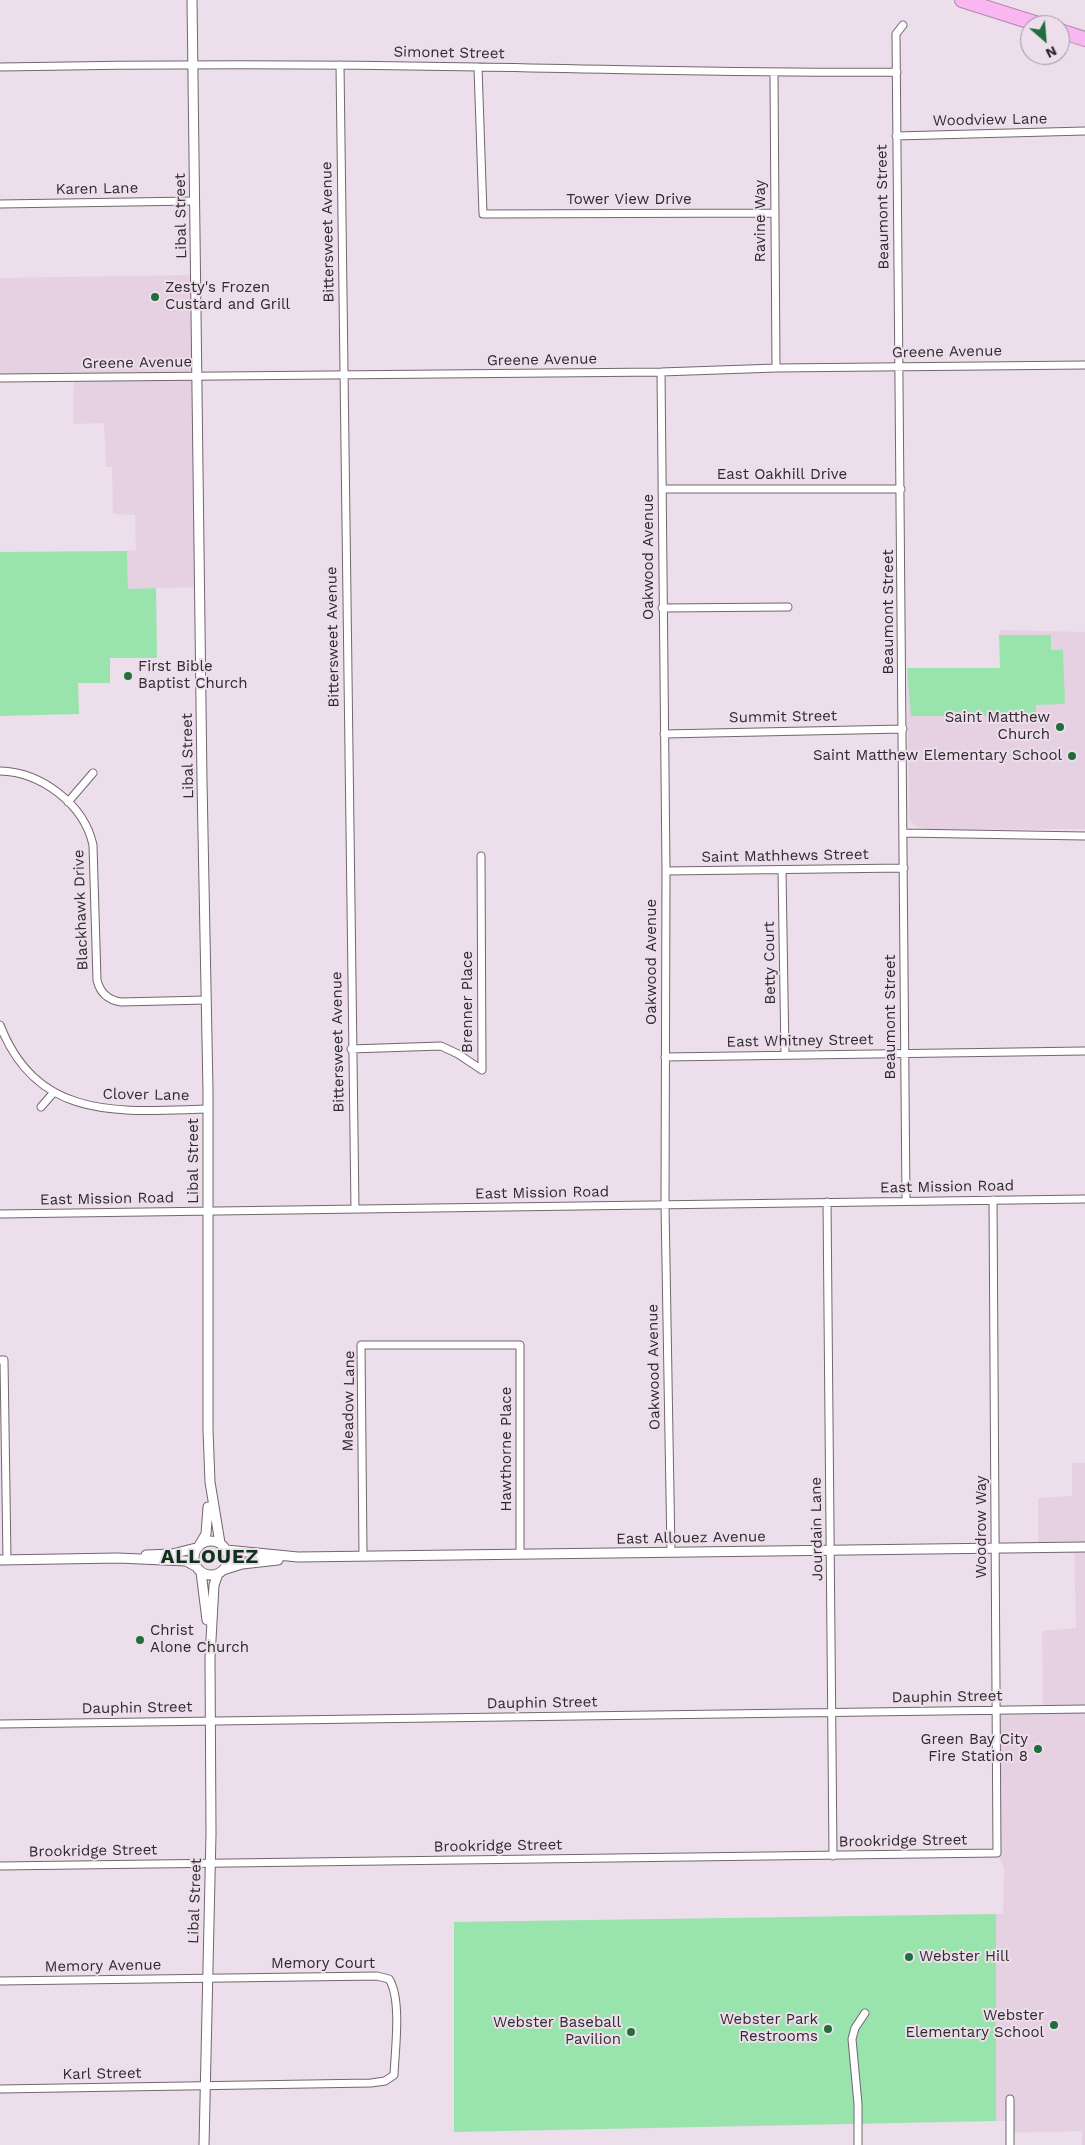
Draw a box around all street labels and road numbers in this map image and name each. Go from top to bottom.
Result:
street label: Simonet Street [393,43,505,63]
street label: Woodview Lane [933,110,1047,130]
street label: Beaumont Street [873,144,893,270]
street label: Bittersweet Avenue [318,161,338,303]
street label: Libal Street [171,173,191,259]
street label: Karen Lane [56,179,138,199]
street label: Ravine Way [752,180,770,262]
street label: Tower View Drive [566,191,692,209]
street label: Greene Avenue [892,342,1002,362]
street label: Greene Avenue [487,350,597,370]
street label: Greene Avenue [82,353,192,373]
street label: East Oakhill Drive [717,466,847,484]
street label: Oakwood Avenue [640,494,658,620]
street label: Beaumont Street [880,549,898,675]
street label: Bittersweet Avenue [323,566,343,708]
street label: Summit Street [729,707,837,727]
street label: Libal Street [178,713,198,799]
street label: Saint Mathhews Street [701,846,869,866]
street label: Blackhawk Drive [70,849,92,971]
street label: Oakwood Avenue [643,899,661,1025]
street label: Betty Court [760,921,780,1005]
street label: Brenner Place [459,951,477,1053]
street label: Beaumont Street [882,954,900,1080]
street label: Bittersweet Avenue [328,971,348,1113]
street label: East Whitney Street [726,1031,874,1051]
street label: Clover Lane [102,1085,190,1105]
street label: Libal Street [185,1118,203,1204]
street label: East Mission Road [880,1177,1014,1197]
street label: East Mission Road [475,1183,609,1203]
street label: East Mission Road [40,1189,174,1209]
street label: Oakwood Avenue [644,1304,664,1430]
street label: Meadow Lane [339,1350,359,1452]
street label: Hawthorne Place [498,1387,516,1511]
street label: Woodrow Way [973,1475,991,1579]
street label: Jourdain Lane [807,1477,827,1581]
street label: East Allouez Avenue [616,1528,766,1548]
street label: Dauphin Street [891,1687,1003,1707]
street label: Dauphin Street [486,1693,598,1713]
street label: Dauphin Street [81,1698,193,1718]
street label: Brookridge Street [839,1831,967,1851]
street label: Brookridge Street [434,1836,562,1856]
street label: Brookridge Street [29,1841,157,1861]
street label: Libal Street [185,1858,205,1944]
street label: Memory Court [271,1955,375,1973]
street label: Memory Avenue [45,1956,161,1976]
street label: Karl Street [62,2064,142,2084]

